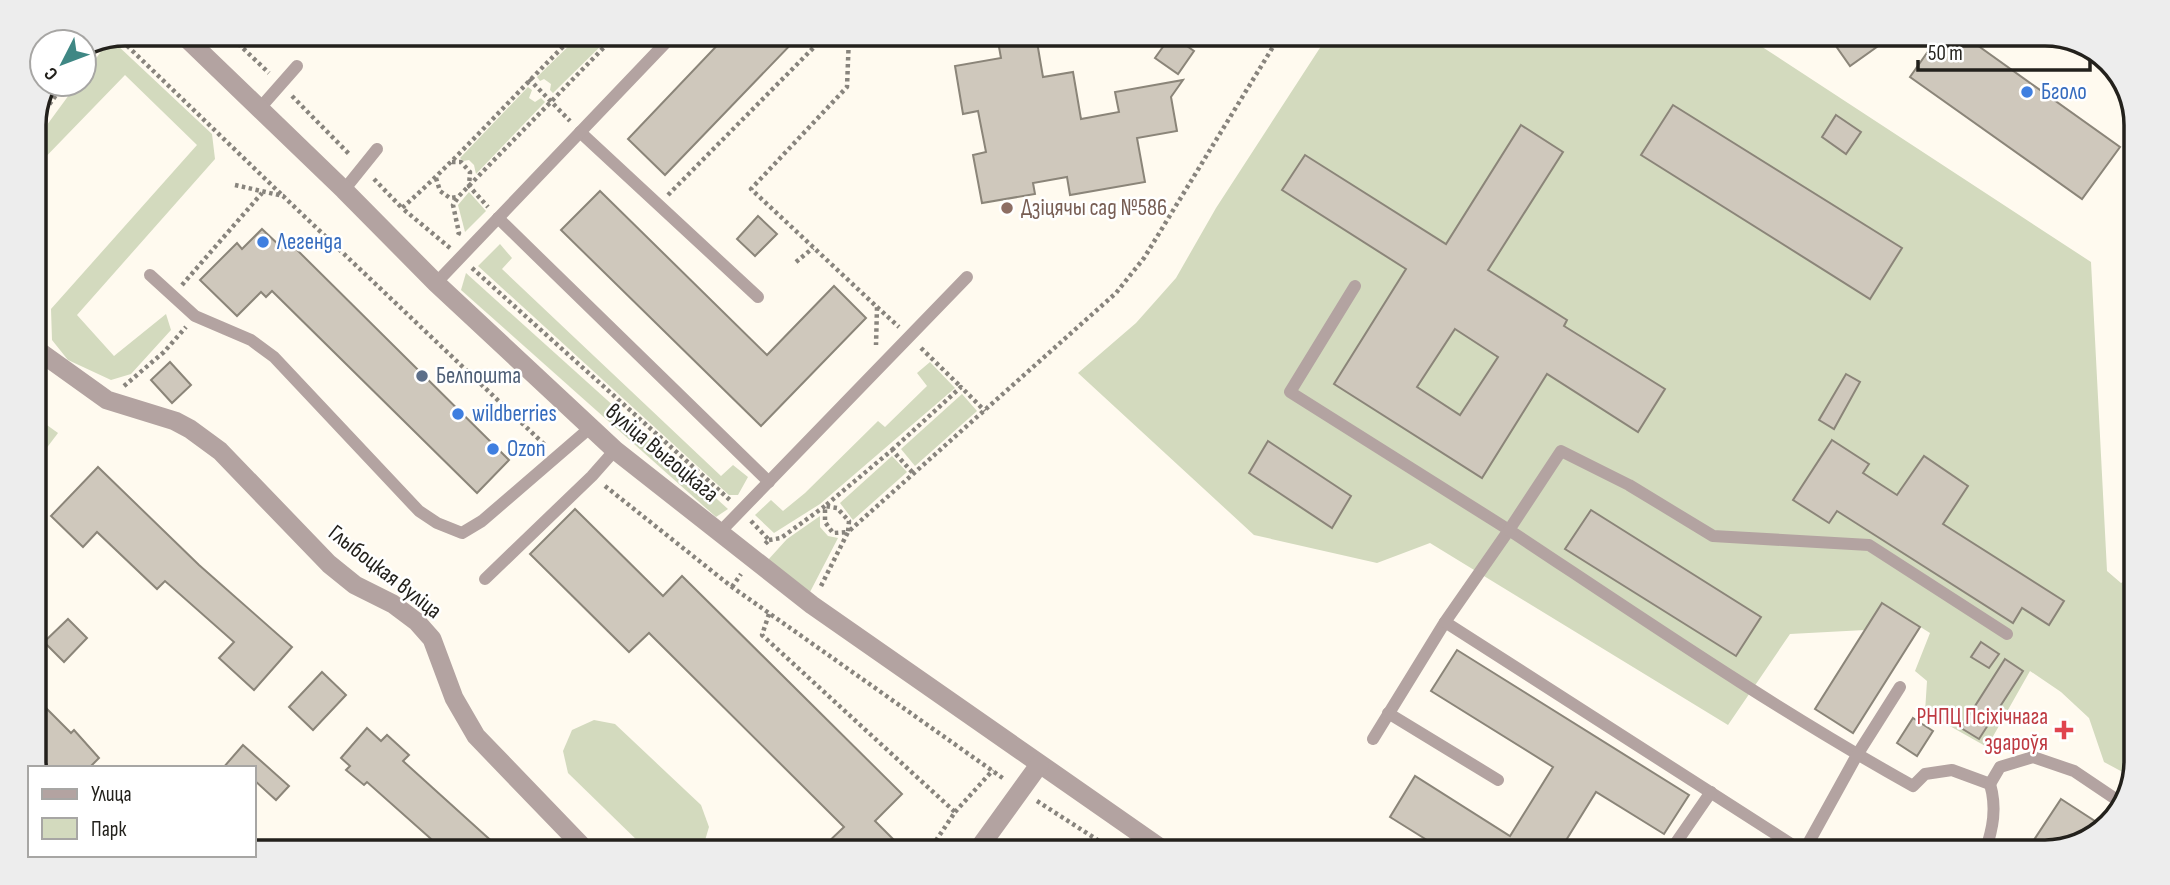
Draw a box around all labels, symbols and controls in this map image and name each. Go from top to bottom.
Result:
north arrow [28,28,98,98]
scale bar [1918,28,2090,72]
text: 50 m [1928,41,1963,66]
text: С [40,62,63,85]
place label: Бголо [2041,78,2087,106]
marker: Бголо [2019,84,2035,100]
place label: Дзіцячы сад №586 [1021,194,1167,222]
marker: Дзіцячы сад №586 [999,200,1015,216]
place label: Легенда [276,228,342,256]
marker: Легенда [255,234,271,250]
place label: Белпошта [436,362,521,390]
marker: Белпошта [414,368,430,384]
street label: вуліца Выгоцкага [600,398,724,508]
place label: wildberries [472,400,557,428]
marker: wildberries [450,406,466,422]
place label: Ozon [507,435,546,463]
marker: Ozon [485,441,501,457]
street label: Глыбоцкая вуліца [323,519,447,625]
place label: РНПЦ Псіхічнага здароўя [1917,703,2048,757]
marker: РНПЦ Псіхічнага здароўя [2054,720,2074,740]
legend [28,766,256,857]
text: Улица [91,782,132,807]
text: Парк [91,817,126,842]

